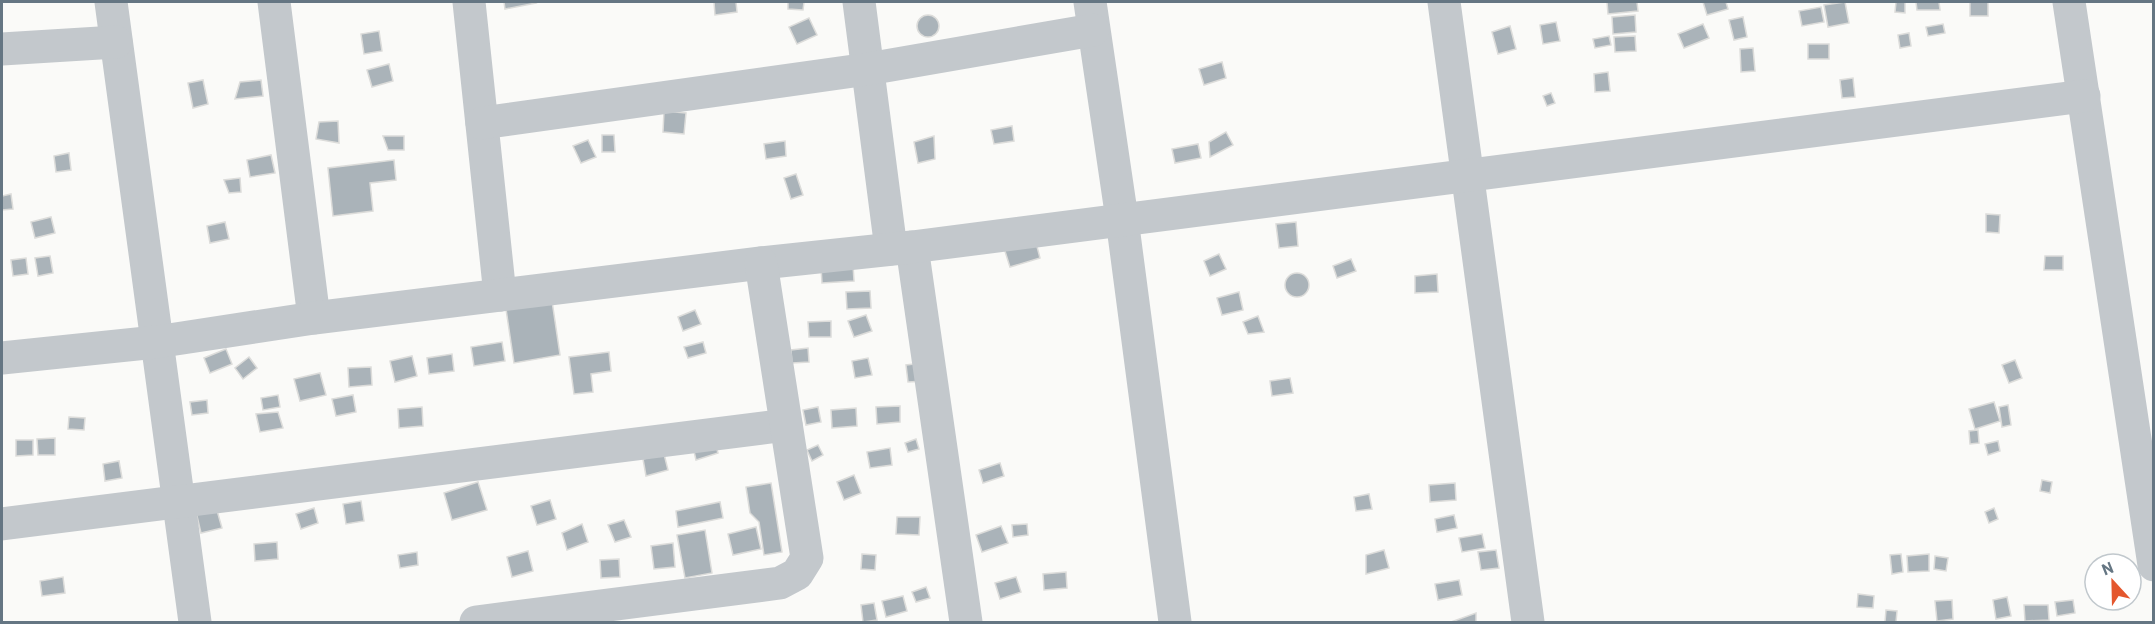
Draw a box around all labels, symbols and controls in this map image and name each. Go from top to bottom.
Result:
north arrow [2083,552,2143,612]
text: N [2099,557,2116,578]

